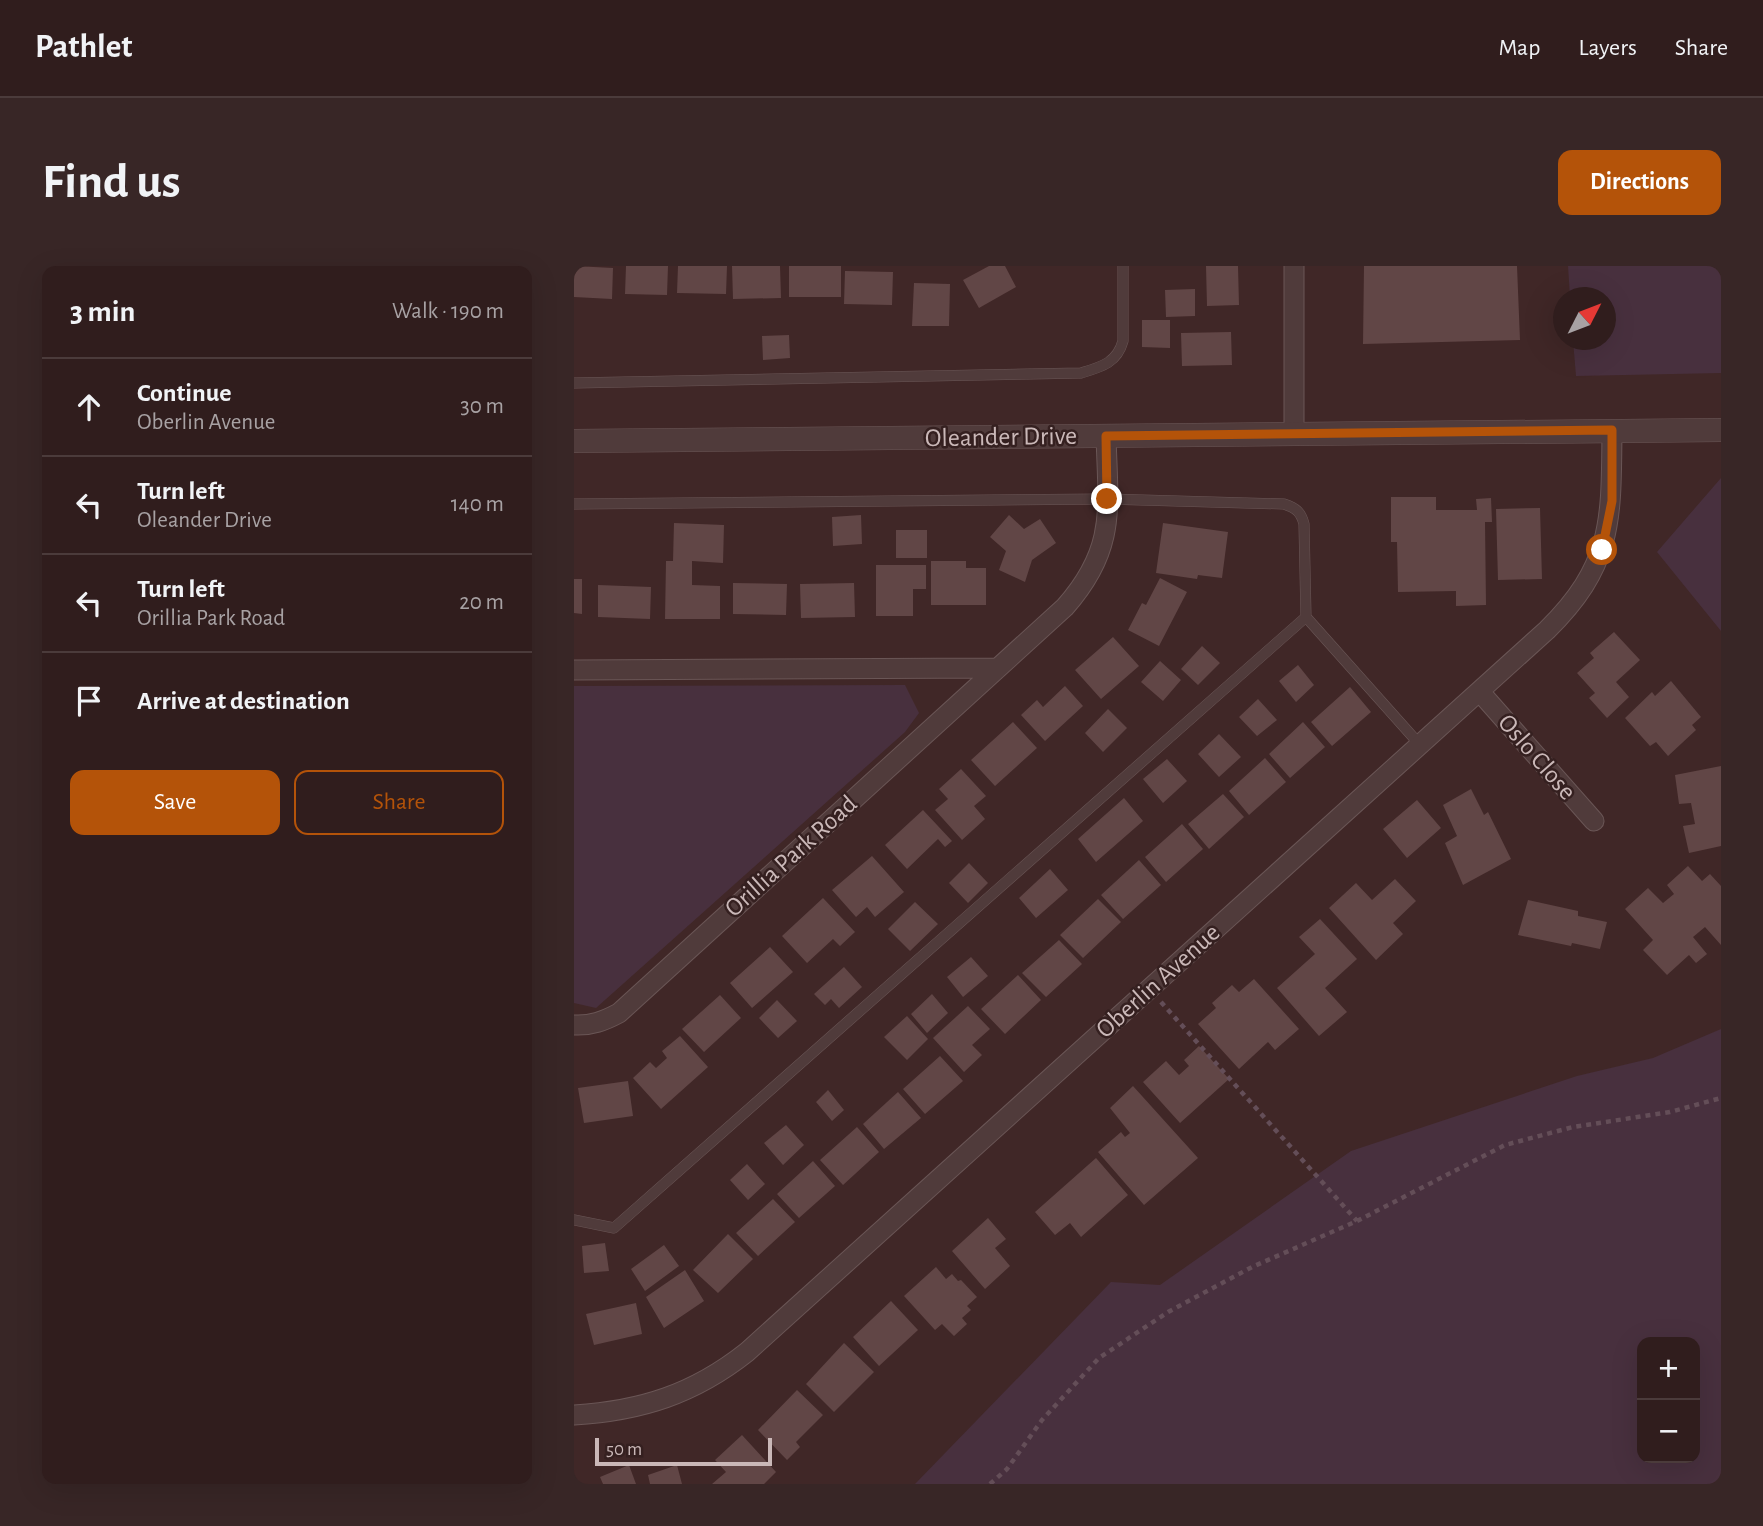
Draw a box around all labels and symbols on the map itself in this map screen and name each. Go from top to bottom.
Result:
north arrow [1553,287,1616,350]
street label: Oleander Drive [925,423,1077,451]
route end [1091,483,1122,514]
route start [1586,534,1617,565]
street label: Oslo Close [1493,709,1581,805]
street label: Orillia Park Road [720,790,862,922]
street label: Oberlin Avenue [1091,919,1225,1043]
scale bar [595,1435,772,1467]

